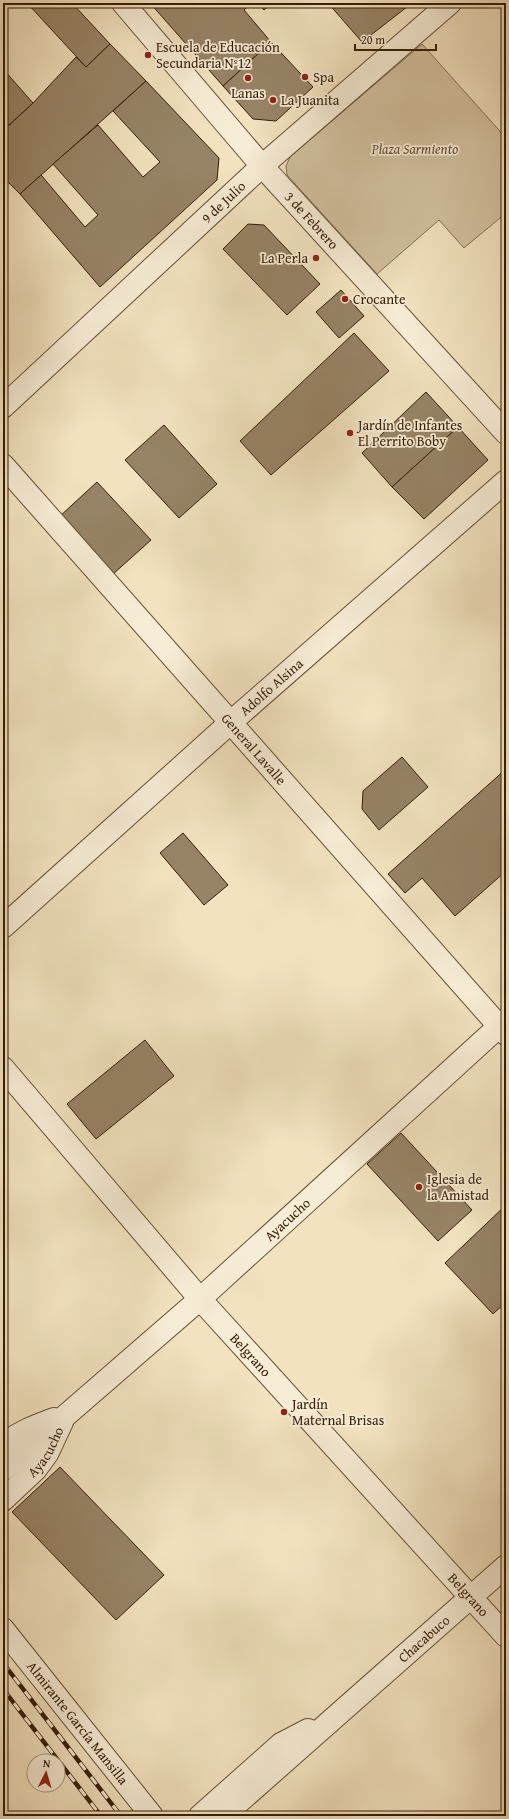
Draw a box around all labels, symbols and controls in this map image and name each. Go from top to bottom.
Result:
scale bar [355,26,436,52]
text: 20 m [361,31,385,48]
place label: Escuela de Educación Secundaria Nº12 [156,37,280,73]
marker: Escuela de Educación Secundaria Nº12 [143,50,153,60]
place label: Spa [313,67,334,87]
marker: Spa [300,72,310,82]
marker: Lanas [243,73,253,83]
place label: Lanas [231,83,265,103]
place label: La Juanita [281,90,340,110]
marker: La Juanita [268,95,278,105]
park label: Plaza Sarmiento [371,139,458,159]
street label: 9 de Julio [197,176,250,228]
street label: 3 de Febrero [280,187,343,254]
place label: La Perla [261,248,308,268]
marker: La Perla [311,253,321,263]
place label: Crocante [353,289,406,309]
marker: Crocante [340,294,350,304]
place label: Jardín de Infantes El Perrito Boby [356,415,462,451]
marker: Jardín de Infantes El Perrito Boby [345,428,355,438]
street label: Adolfo Alsina [235,653,308,720]
street label: General Lavalle [217,709,291,789]
place label: Iglesia de la Amistad [427,1169,490,1205]
marker: Iglesia de la Amistad [414,1182,424,1192]
street label: Ayacucho [260,1193,315,1246]
street label: Belgrano [226,1329,276,1381]
place label: Jardín Maternal Brisas [290,1394,384,1430]
marker: Jardín Maternal Brisas [279,1407,289,1417]
street label: Ayacucho [23,1423,68,1482]
street label: Belgrano [443,1568,494,1621]
street label: Chacabuco [394,1610,454,1667]
street label: Almirante García Mansilla [22,1657,133,1789]
north arrow [26,1753,66,1793]
text: N [43,1755,52,1771]

